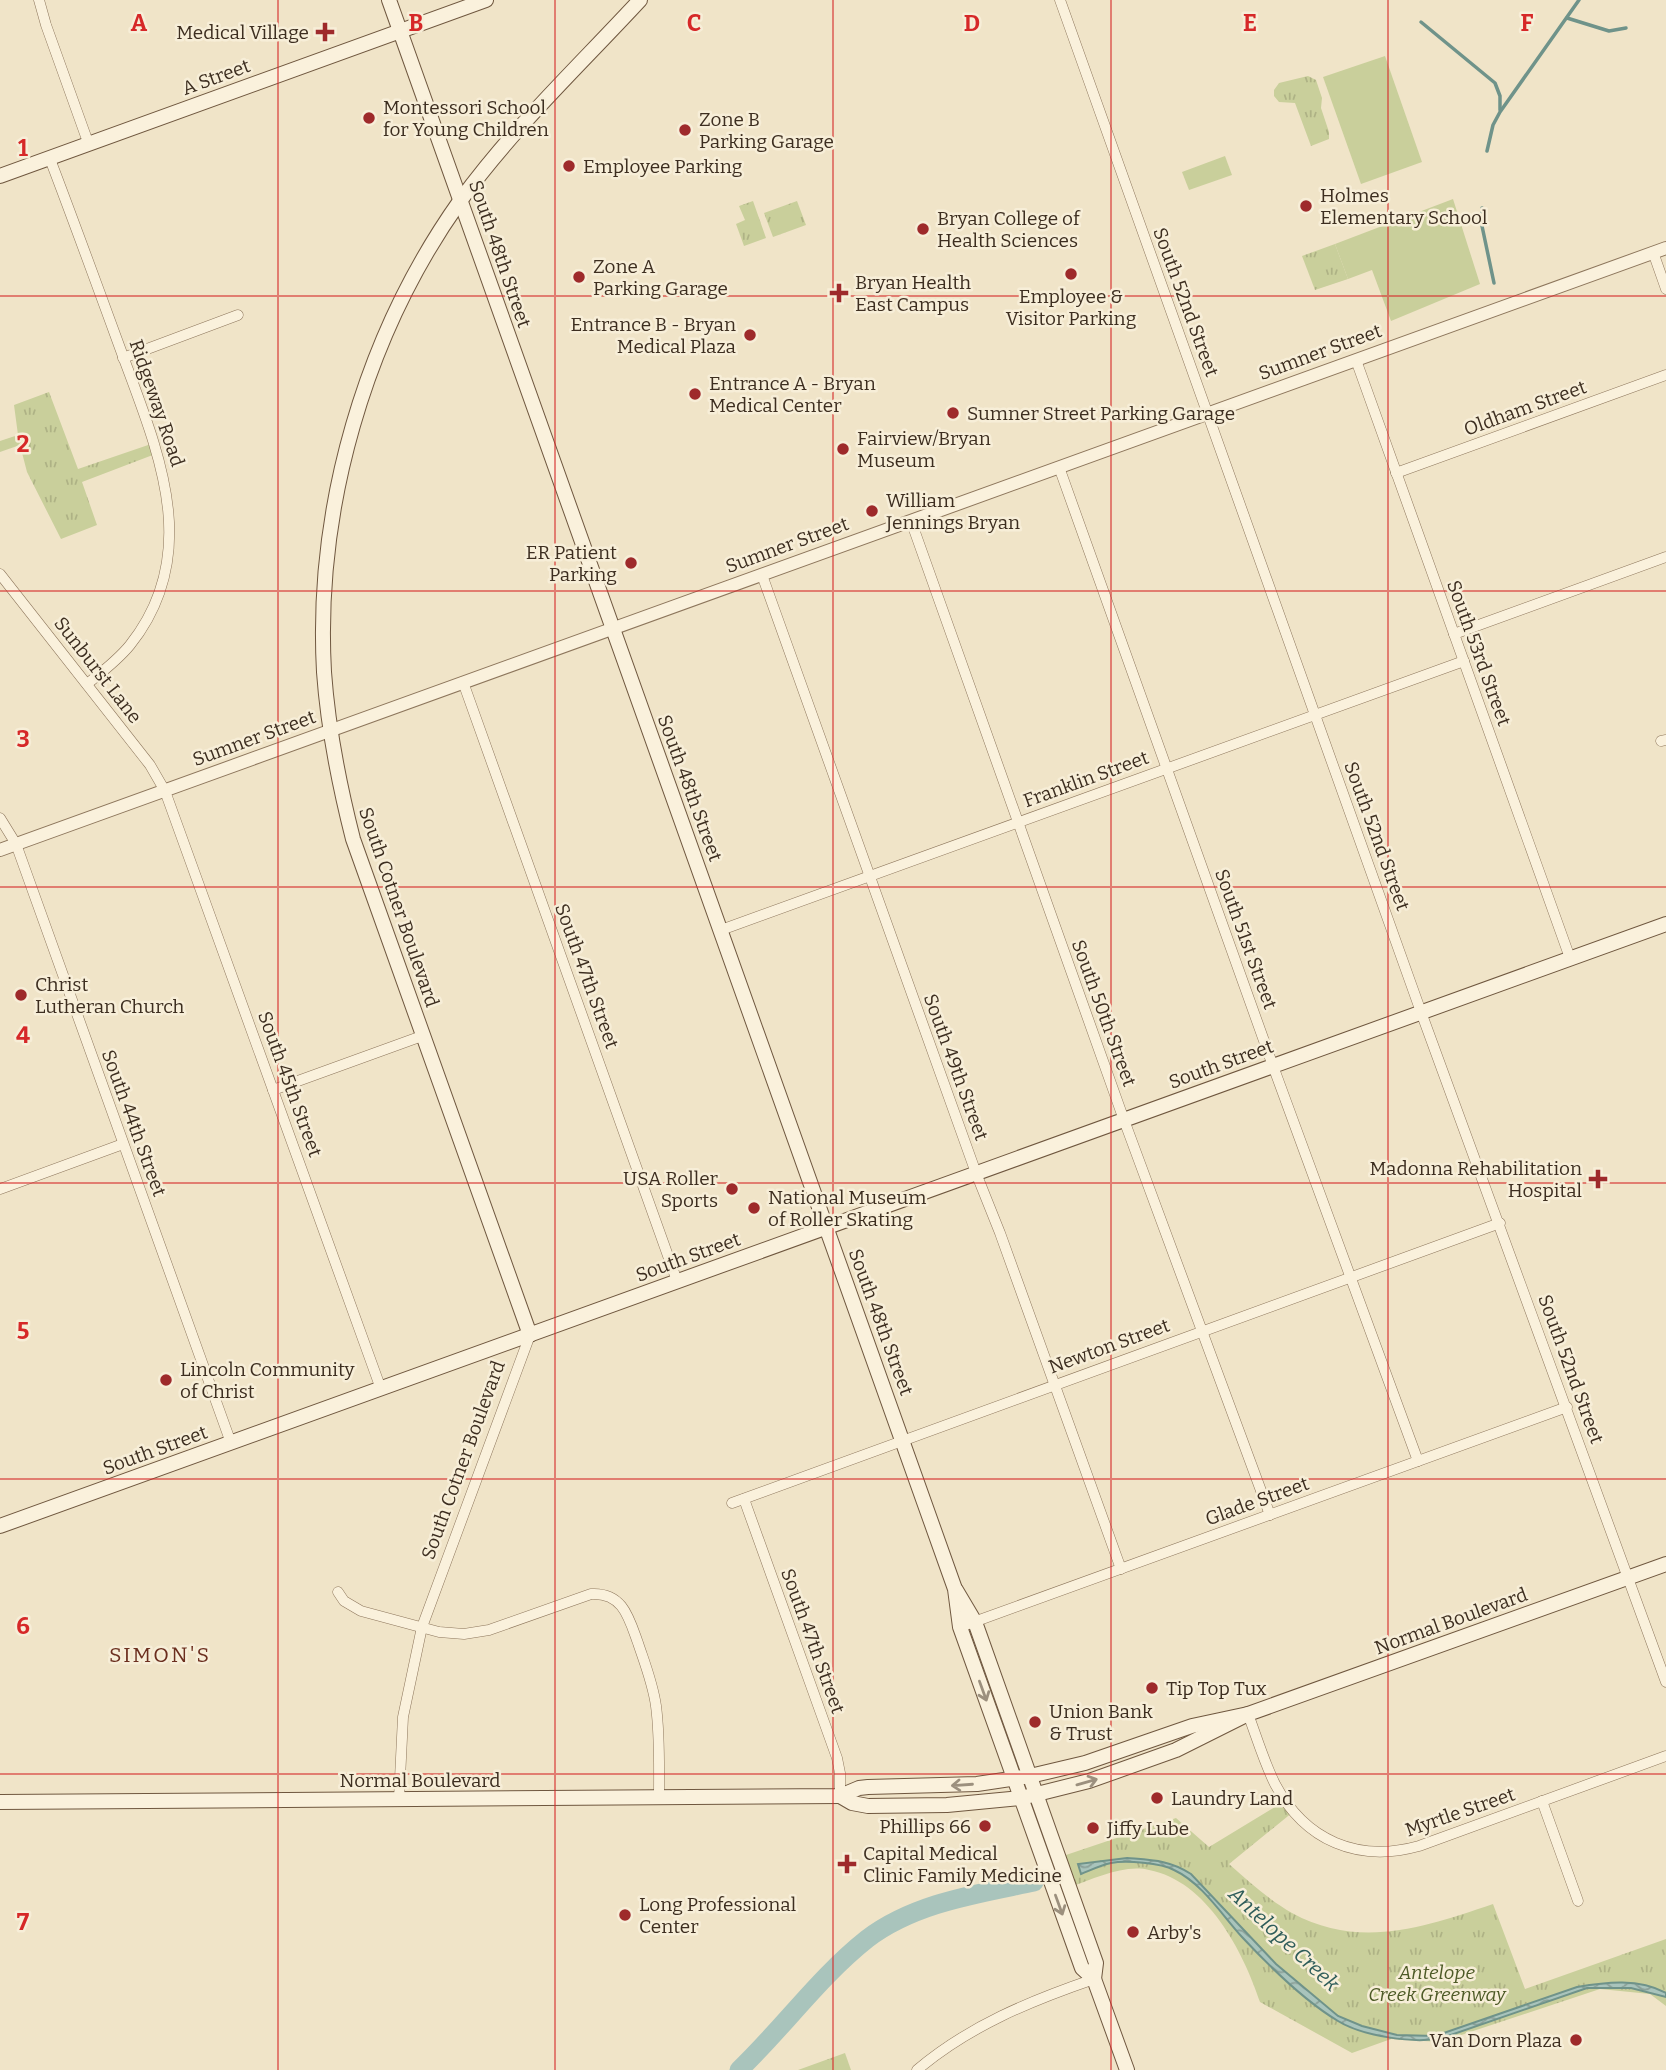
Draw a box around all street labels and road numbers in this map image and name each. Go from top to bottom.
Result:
street label: A Street [179,54,253,100]
street label: South 48th Street [464,177,536,331]
street label: South 52nd Street [1148,224,1224,380]
street label: Sumner Street [1255,319,1385,385]
street label: Ridgeway Road [125,336,189,470]
street label: Oldham Street [1461,375,1589,441]
street label: Sumner Street [722,512,852,578]
street label: South 53rd Street [1442,577,1516,729]
street label: Sunburst Lane [49,612,147,728]
street label: Sumner Street [189,705,319,771]
street label: South 48th Street [653,712,727,865]
street label: Franklin Street [1020,746,1152,812]
street label: South 52nd Street [1339,758,1415,914]
street label: South Cotner Boulevard [354,804,444,1010]
street label: South 51st Street [1210,866,1282,1012]
street label: South 47th Street [550,900,624,1052]
street label: South 50th Street [1067,937,1141,1090]
street label: South 49th Street [919,991,993,1144]
street label: South 45th Street [253,1008,327,1160]
street label: South Street [1165,1034,1277,1094]
street label: South 44th Street [97,1047,171,1200]
street label: South Street [632,1227,744,1287]
street label: South 48th Street [844,1246,918,1399]
street label: South 52nd Street [1533,1291,1609,1447]
street label: Newton Street [1045,1313,1173,1379]
street label: South Cotner Boulevard [416,1357,510,1563]
street label: South Street [99,1420,211,1480]
street label: Glade Street [1202,1472,1312,1530]
street label: South 47th Street [776,1565,850,1717]
street label: Normal Boulevard [1371,1583,1531,1659]
street label: Normal Boulevard [339,1769,501,1792]
street label: Myrtle Street [1402,1782,1518,1842]

